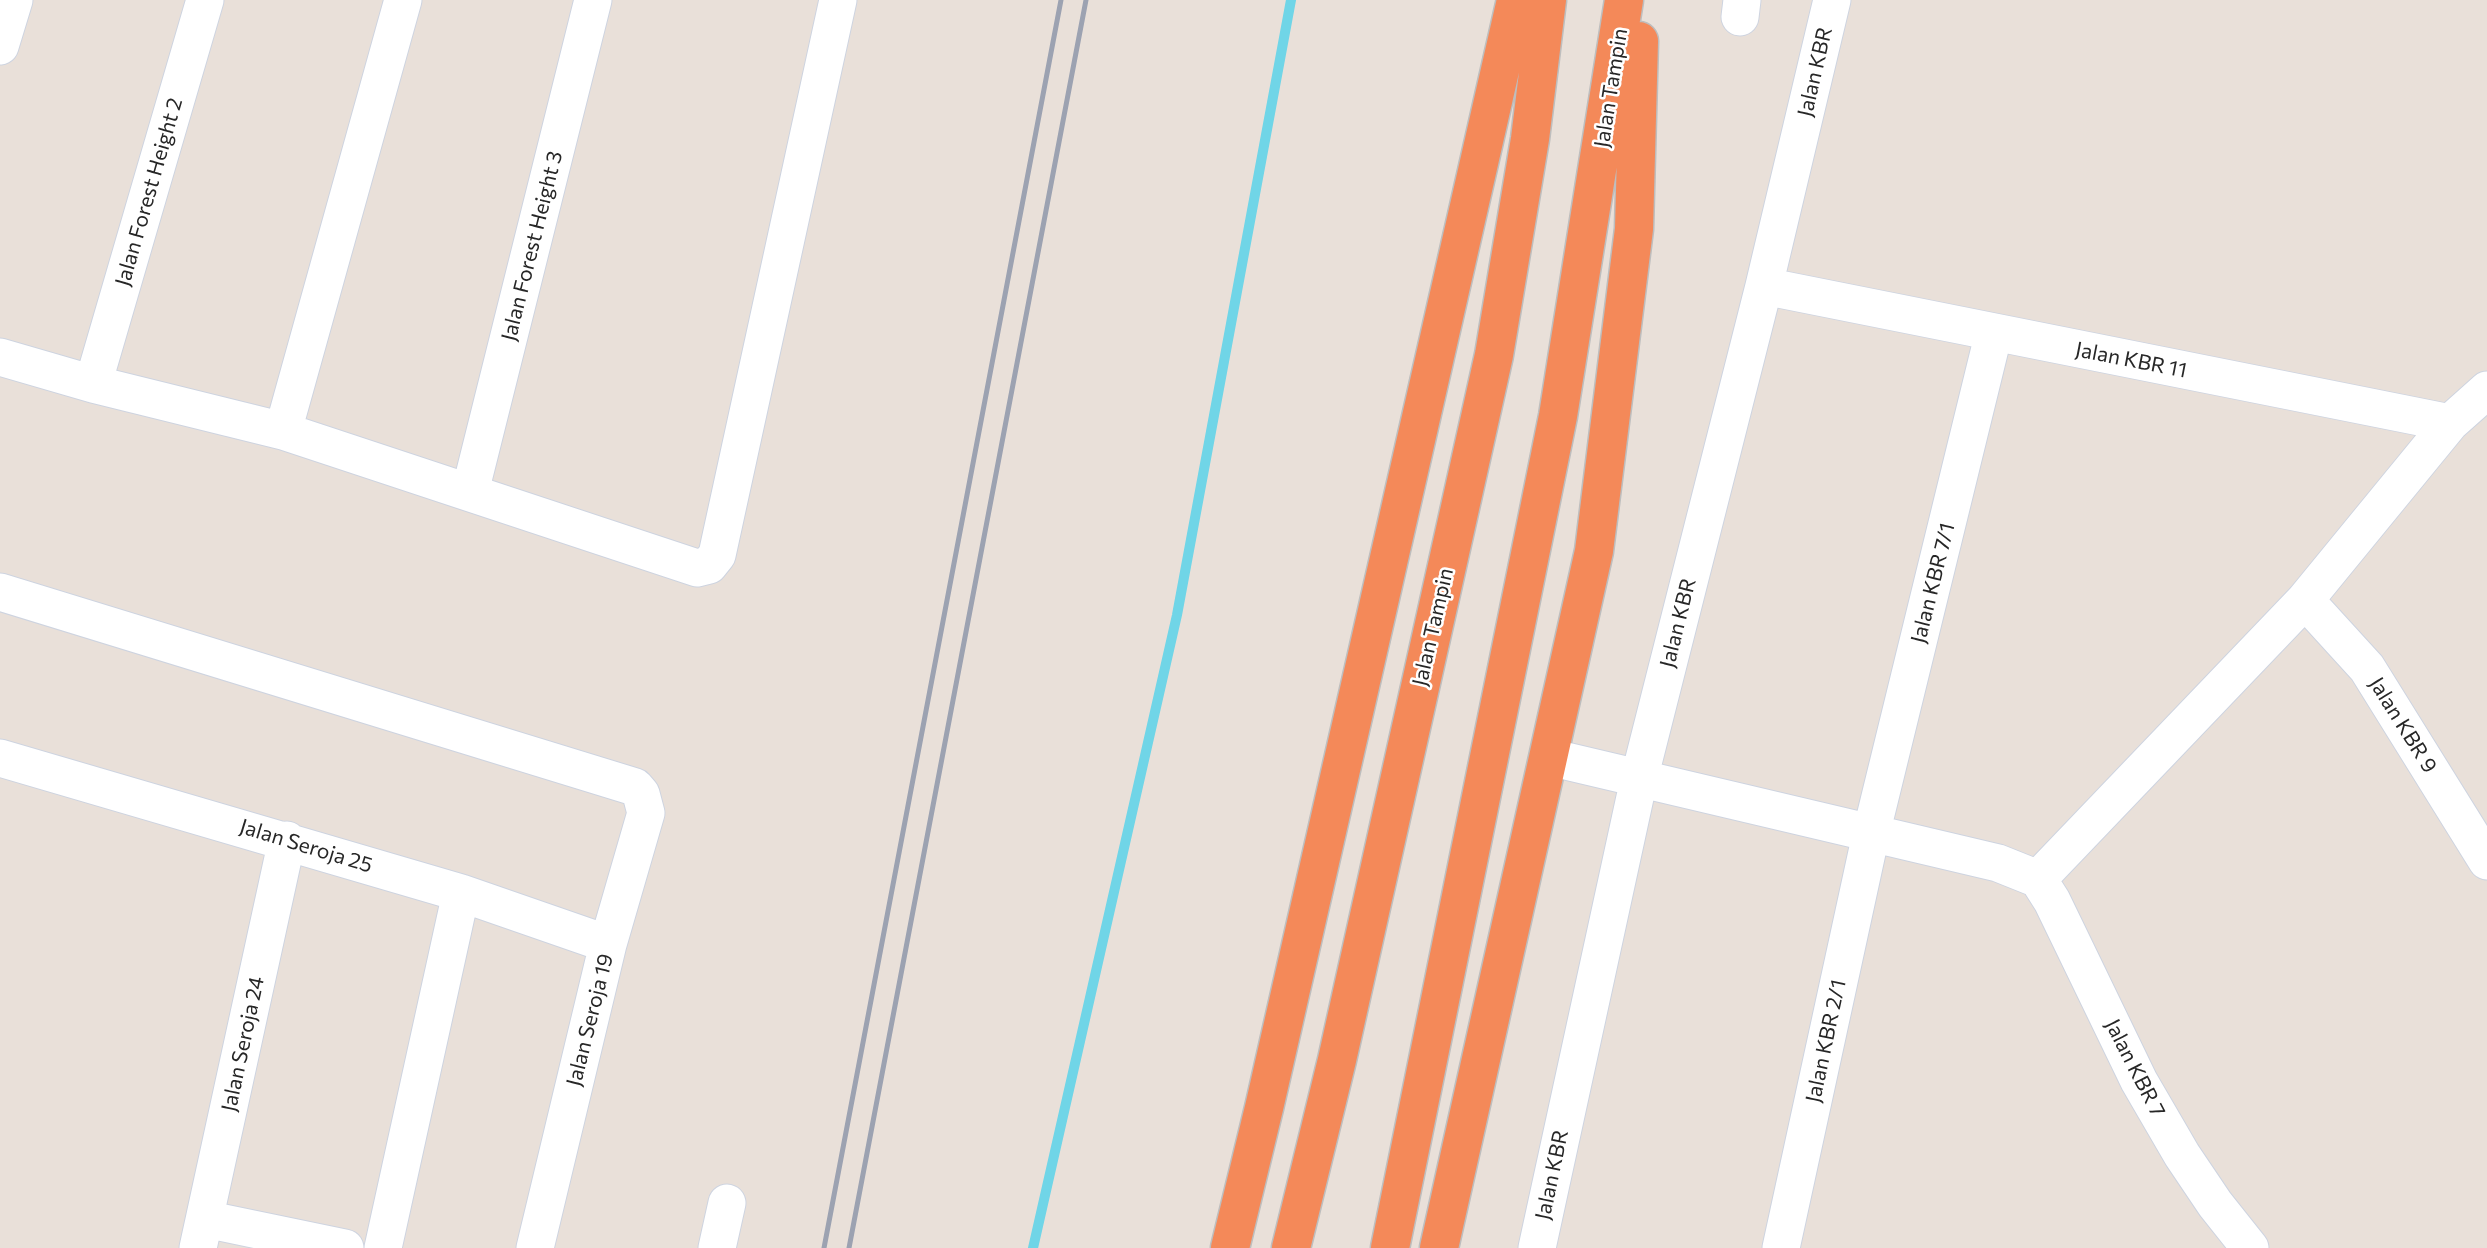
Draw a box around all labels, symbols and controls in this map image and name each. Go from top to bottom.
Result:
street label: Jalan KBR [1792,25,1838,119]
street label: Jalan Tampin [1589,27,1633,149]
street label: Jalan Forest Height 2 [110,95,188,289]
street label: Jalan Forest Height 3 [496,148,568,344]
street label: Jalan KBR 11 [2073,337,2189,383]
street label: Jalan KBR 7/1 [1906,520,1960,646]
street label: Jalan Tampin [1407,566,1459,688]
street label: Jalan KBR [1655,576,1701,670]
street label: Jalan KBR 9 [2364,673,2442,777]
street label: Jalan Seroja 25 [237,814,375,878]
street label: Jalan Seroja 19 [561,951,619,1089]
street label: Jalan Seroja 24 [216,974,270,1114]
street label: Jalan KBR 2/1 [1801,977,1851,1105]
street label: Jalan KBR 7 [2100,1015,2170,1121]
street label: Jalan KBR [1530,1128,1574,1222]

